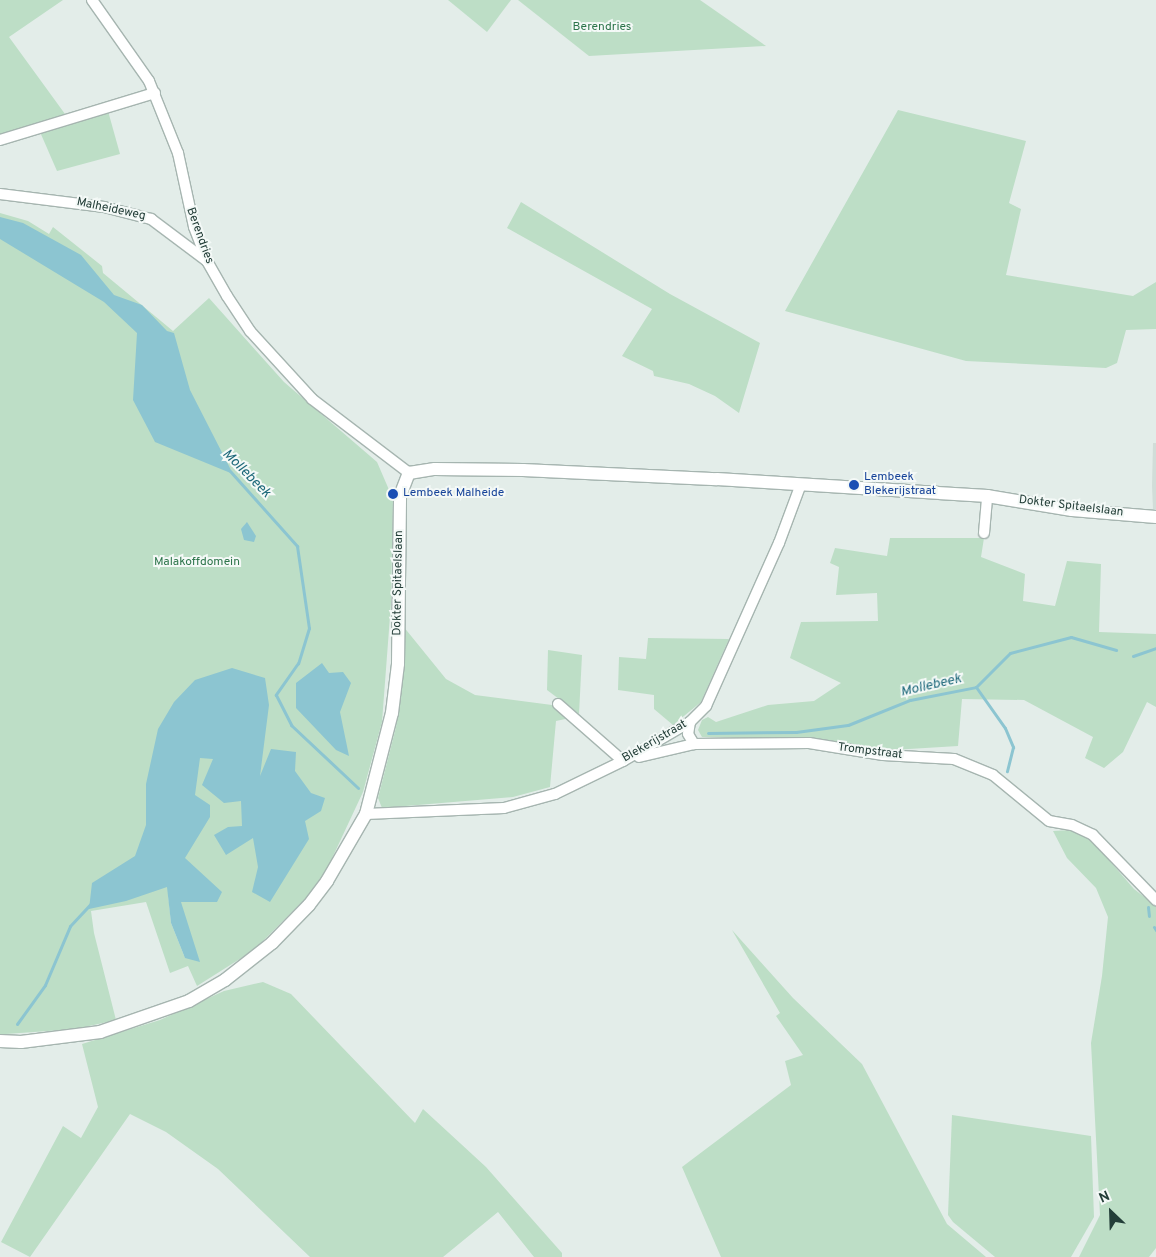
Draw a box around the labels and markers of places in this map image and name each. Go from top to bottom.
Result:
place label: Lembeek Blekerijstraat [864,471,936,499]
marker: Lembeek Blekerijstraat [848,479,860,491]
place label: Lembeek Malheide [403,487,504,501]
marker: Lembeek Malheide [387,488,399,500]

